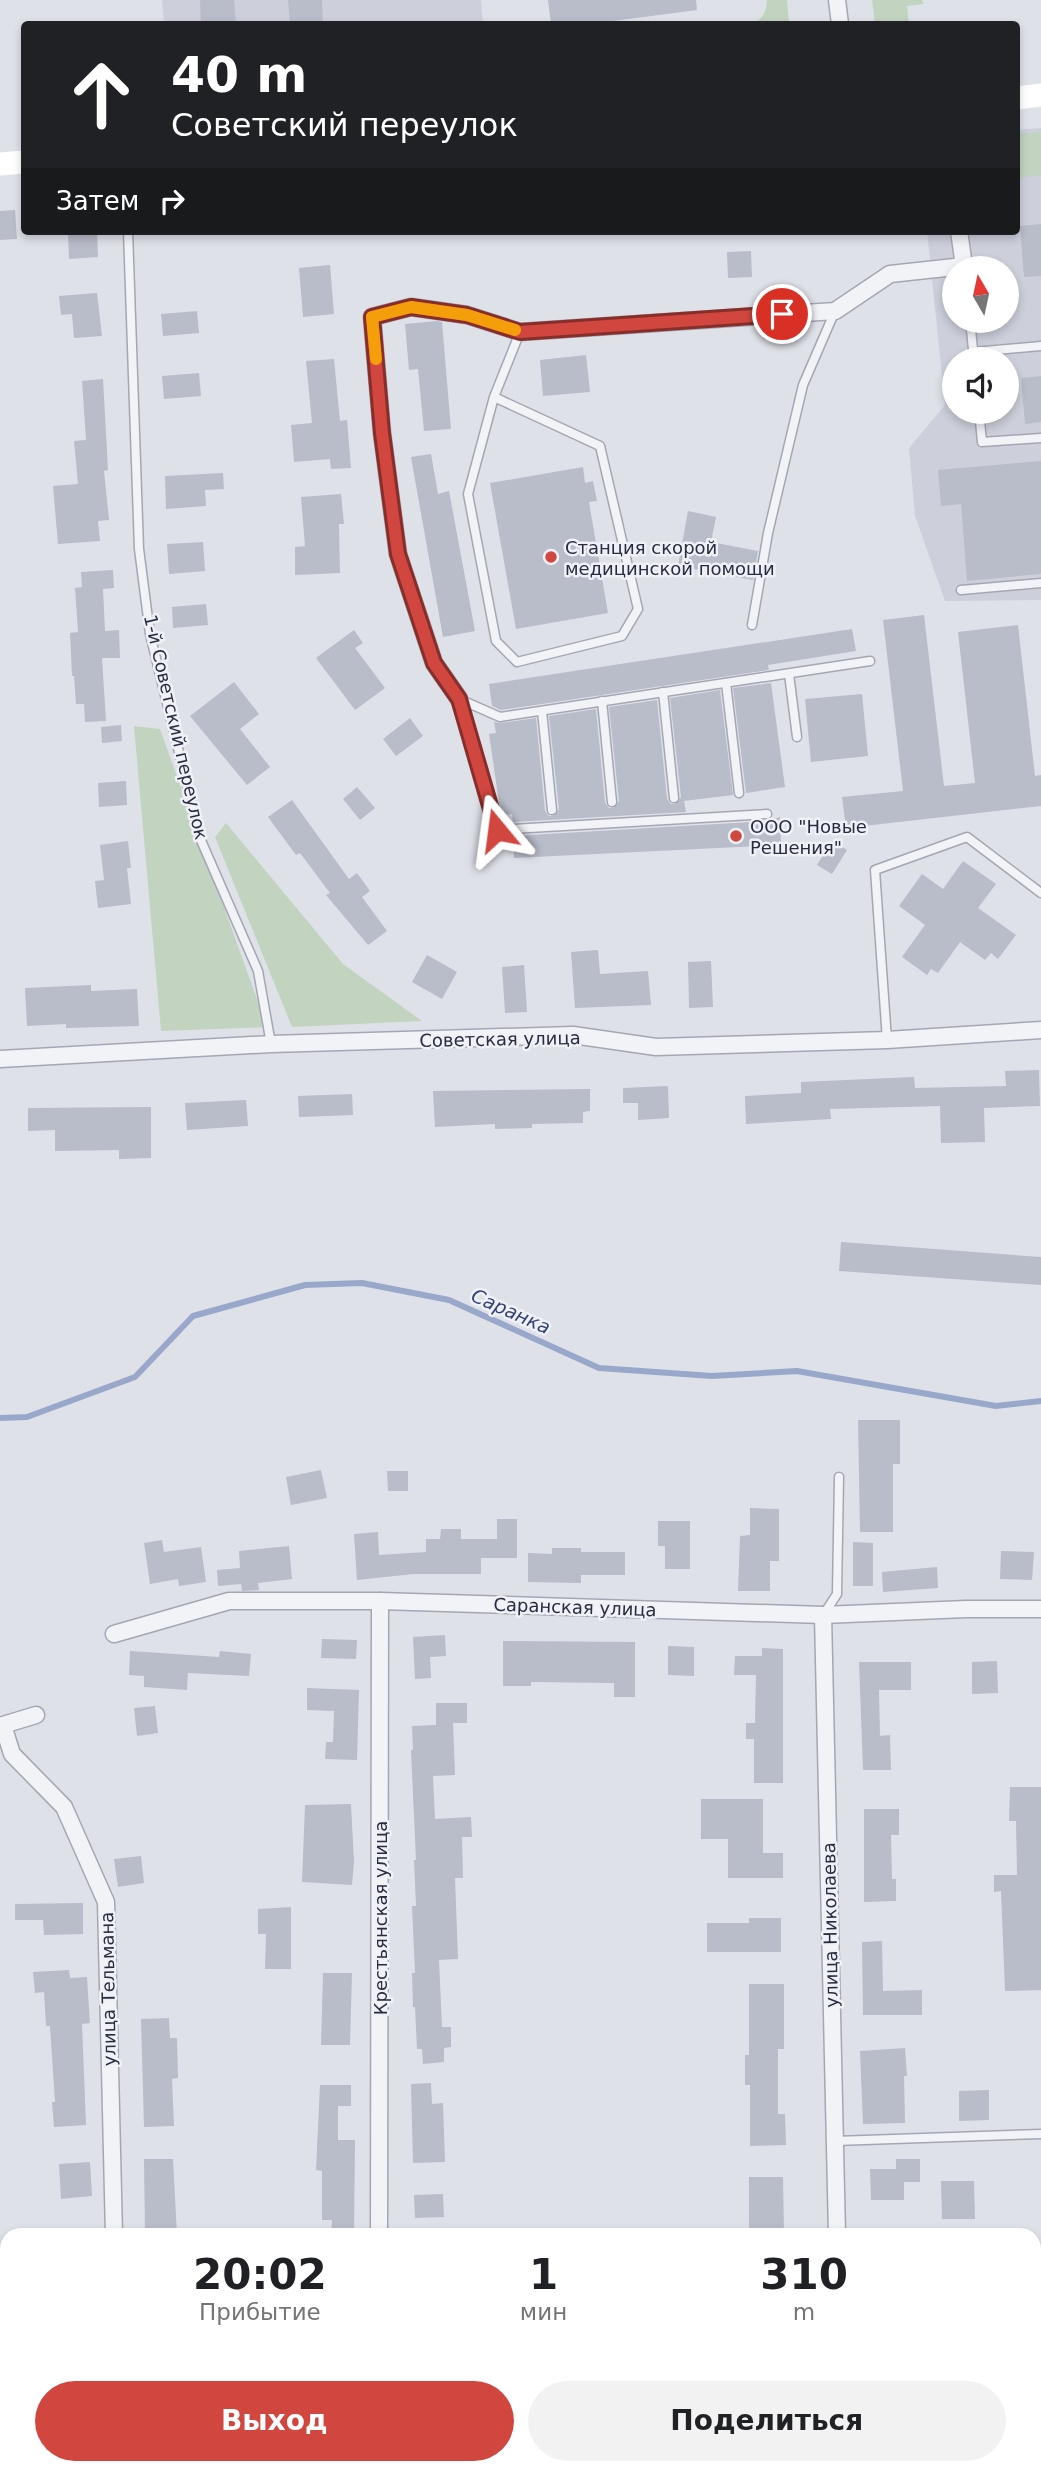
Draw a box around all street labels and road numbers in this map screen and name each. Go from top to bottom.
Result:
street label: 1-й Советский переулок [140,612,212,842]
street label: Советская улица [419,1027,581,1051]
street label: Саранская улица [493,1594,657,1620]
street label: Крестьянская улица [370,1821,391,2015]
street label: улица Николаева [818,1842,842,2008]
street label: улица Тельмана [96,1912,120,2066]

